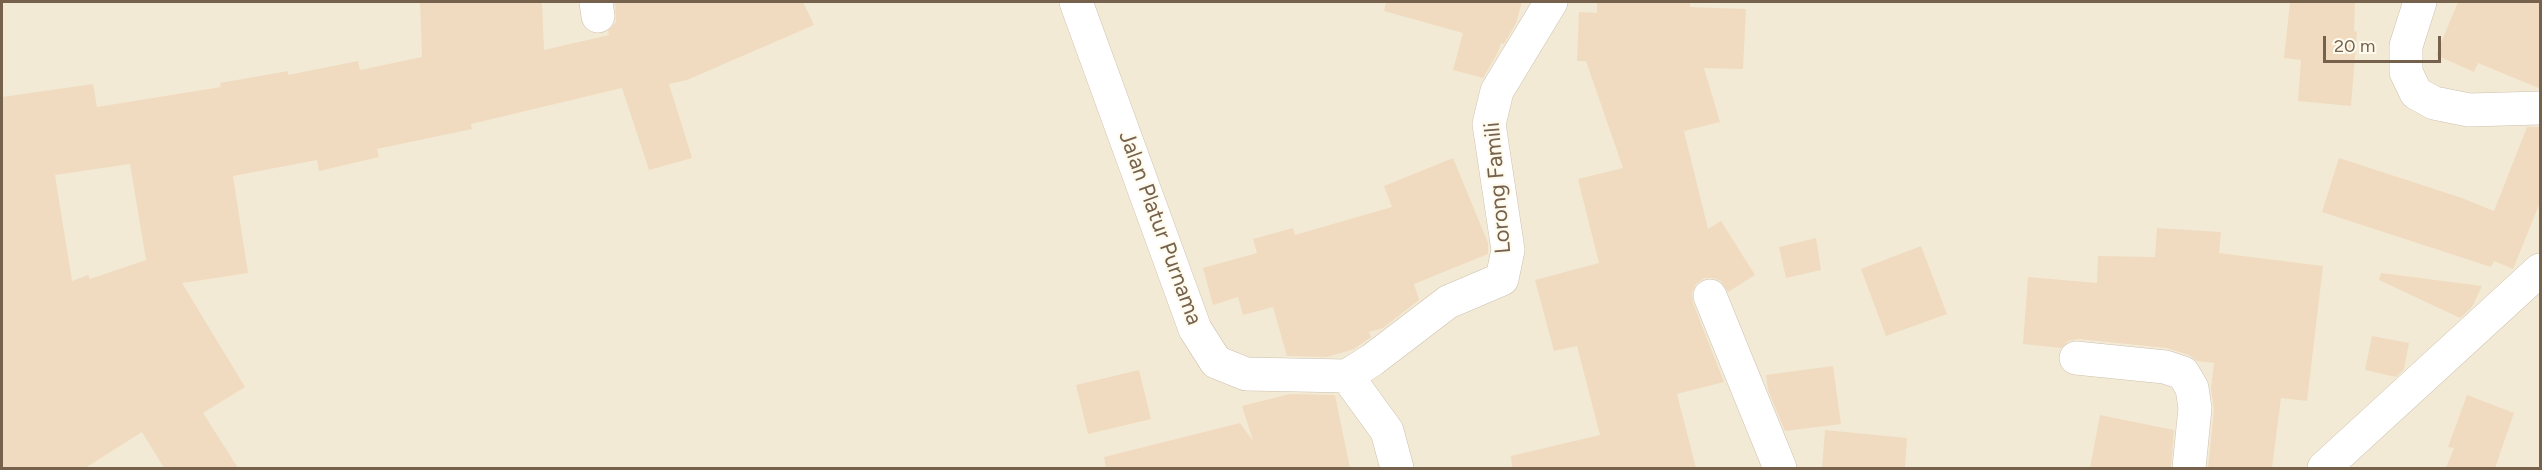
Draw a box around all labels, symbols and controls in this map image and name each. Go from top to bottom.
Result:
scale bar [2326,24,2444,62]
text: 20 m [2334,35,2375,57]
street label: Lorong Famili [1479,121,1517,255]
street label: Jalan Platur Purnama [1113,127,1207,329]

